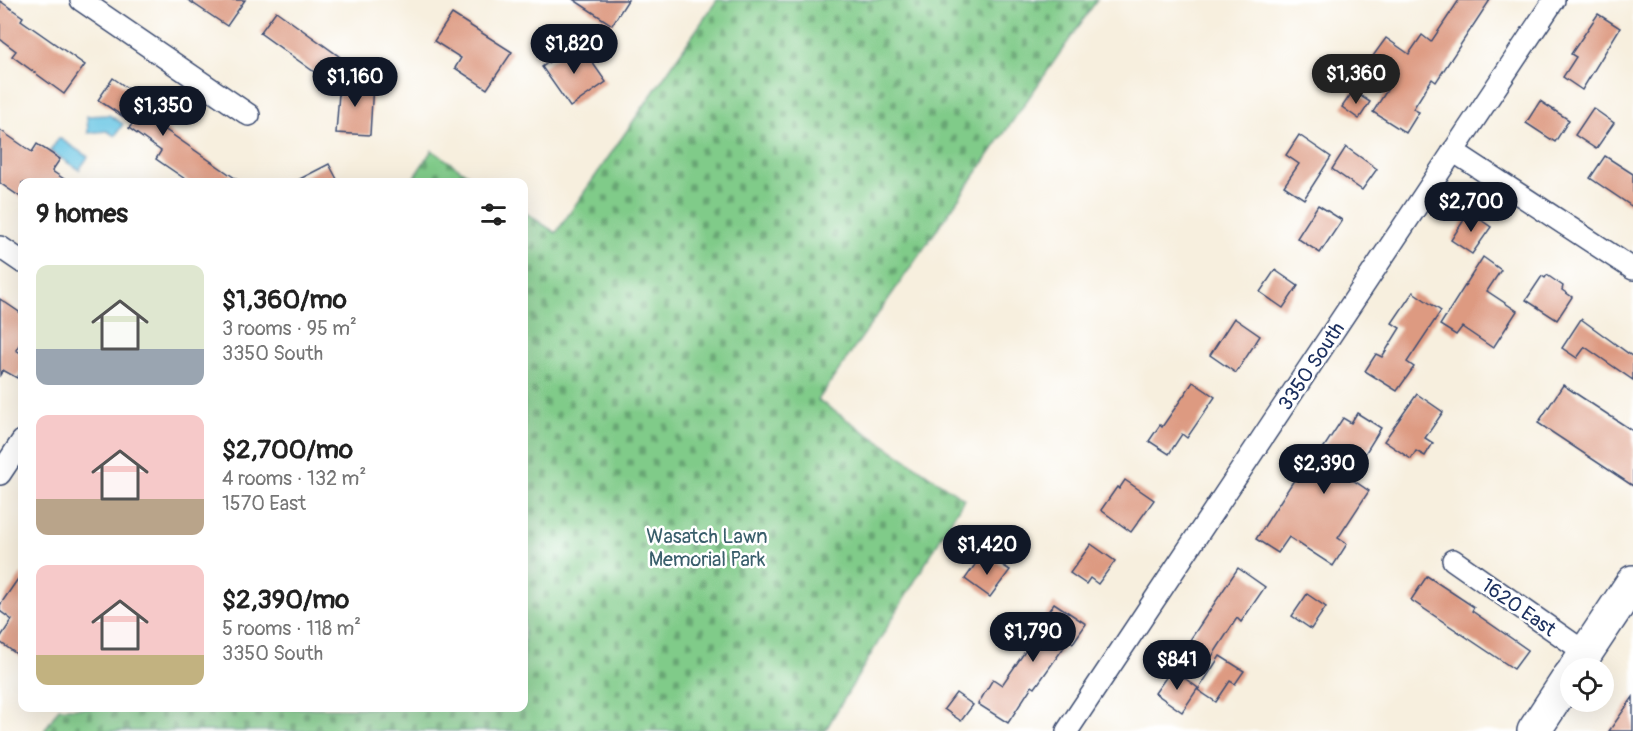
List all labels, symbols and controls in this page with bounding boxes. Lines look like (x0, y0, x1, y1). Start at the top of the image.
pin: $1,820 (525, 24, 623, 75)
text: $1,820 (545, 31, 603, 56)
pin: $1,360 (1307, 54, 1405, 105)
pin: $1,160 (306, 57, 404, 108)
text: $1,360 (1326, 61, 1386, 86)
text: $1,160 (327, 64, 383, 89)
pin: $1,350 (114, 86, 212, 137)
text: $1,350 (133, 93, 193, 118)
pin: $2,700 (1422, 182, 1520, 233)
text: $2,700 (1439, 189, 1504, 214)
text: 9 homes (36, 198, 128, 230)
icon: filters (477, 198, 510, 231)
text: $1,360/mo (222, 284, 347, 316)
icon: home (84, 289, 156, 361)
text: 3 rooms · 95 m² (222, 316, 357, 341)
street label: 3350 South (1273, 317, 1350, 415)
text: 3350 South (222, 341, 323, 366)
text: $2,700/mo (222, 434, 353, 466)
icon: home (84, 439, 156, 511)
pin: $2,390 (1275, 444, 1373, 495)
text: $2,390 (1293, 451, 1355, 476)
text: 4 rooms · 132 m² (222, 466, 366, 491)
text: 1570 East (222, 491, 306, 516)
park label: Wasatch Lawn Memorial Park (646, 524, 768, 572)
pin: $1,420 (938, 525, 1036, 576)
text: $1,420 (957, 532, 1017, 557)
street label: 1620 East (1477, 573, 1562, 643)
text: $2,390/mo (222, 584, 349, 616)
icon: home (84, 589, 156, 661)
pin: $1,790 (984, 612, 1082, 663)
text: 5 rooms · 118 m² (222, 616, 361, 641)
text: $1,790 (1004, 619, 1062, 644)
pin: $841 (1141, 640, 1213, 691)
text: 3350 South (222, 641, 323, 666)
text: $841 (1157, 647, 1197, 672)
map controls (1560, 658, 1614, 712)
button: locate (1560, 658, 1614, 712)

